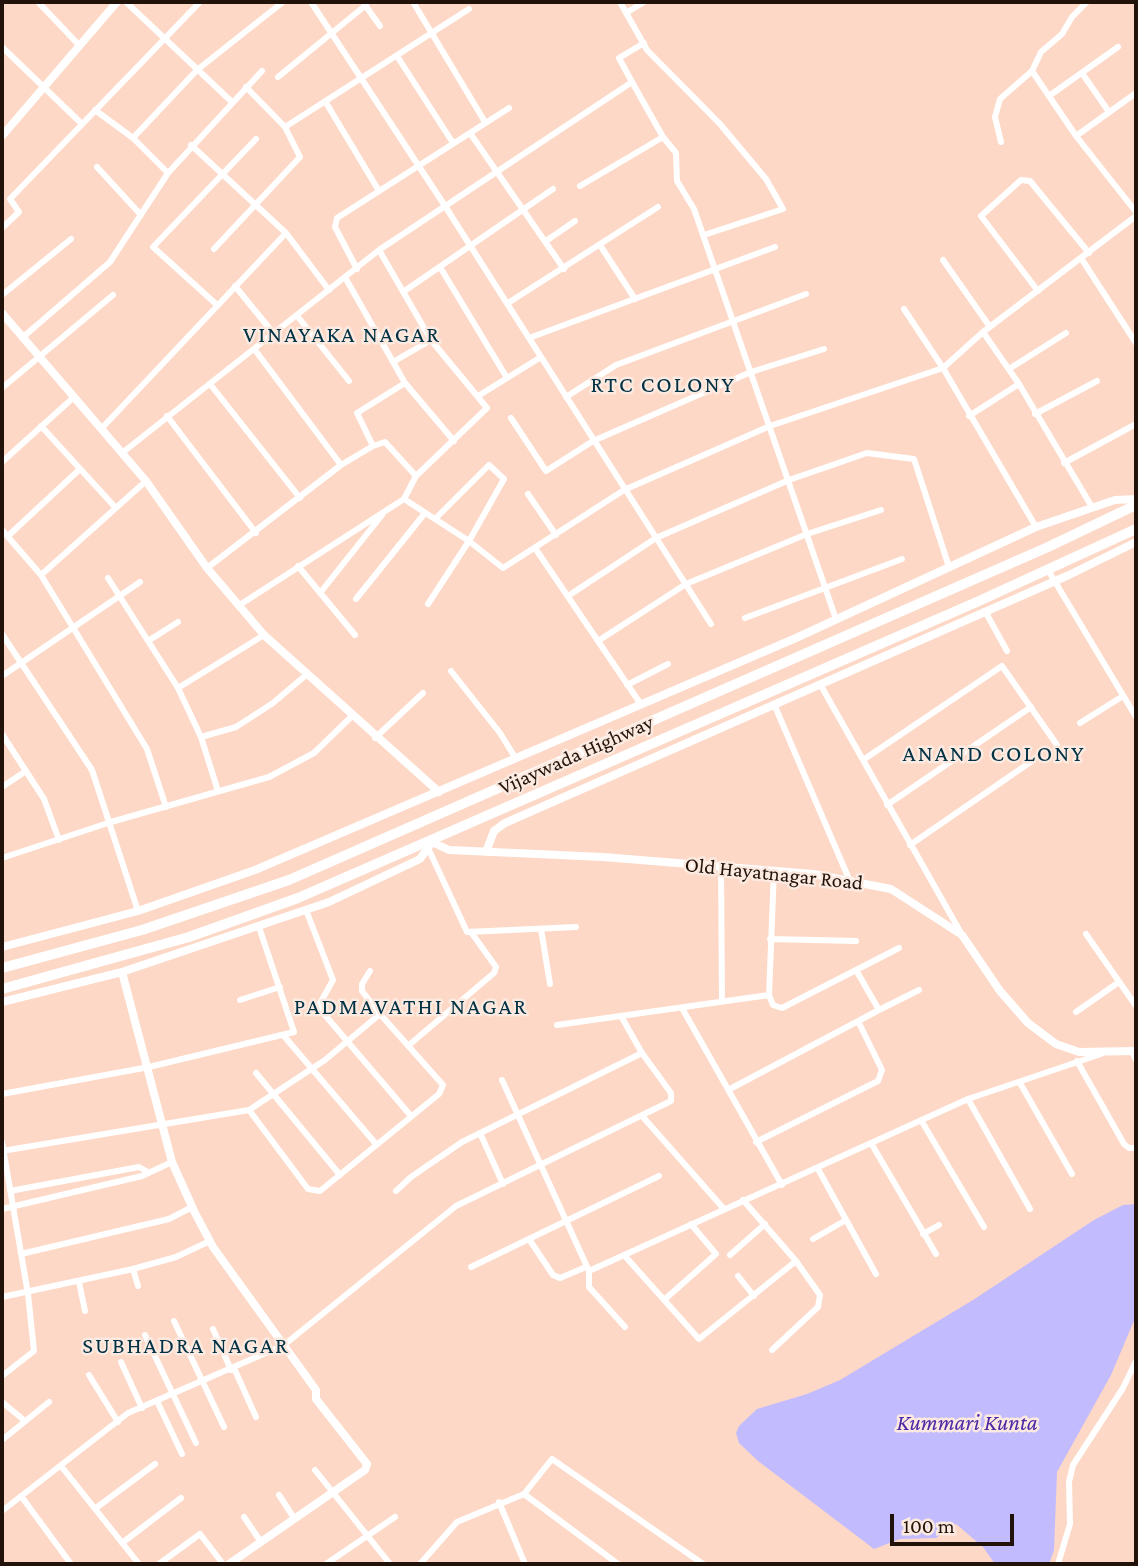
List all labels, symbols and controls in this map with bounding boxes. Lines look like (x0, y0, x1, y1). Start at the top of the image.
district label: VINAYAKA NAGAR (245, 321, 439, 349)
district label: RTC COLONY (592, 371, 734, 399)
street label: Vijaywada Highway (495, 710, 657, 800)
district label: ANAND COLONY (904, 740, 1084, 768)
street label: Old Hayatnagar Road (684, 852, 864, 896)
district label: PADMAVATHI NAGAR (296, 993, 526, 1021)
district label: SUBHADRA NAGAR (84, 1332, 288, 1360)
water label: Kummari Kunta (896, 1409, 1038, 1437)
scale bar (893, 1500, 1017, 1544)
text: 100 m (903, 1514, 955, 1538)

